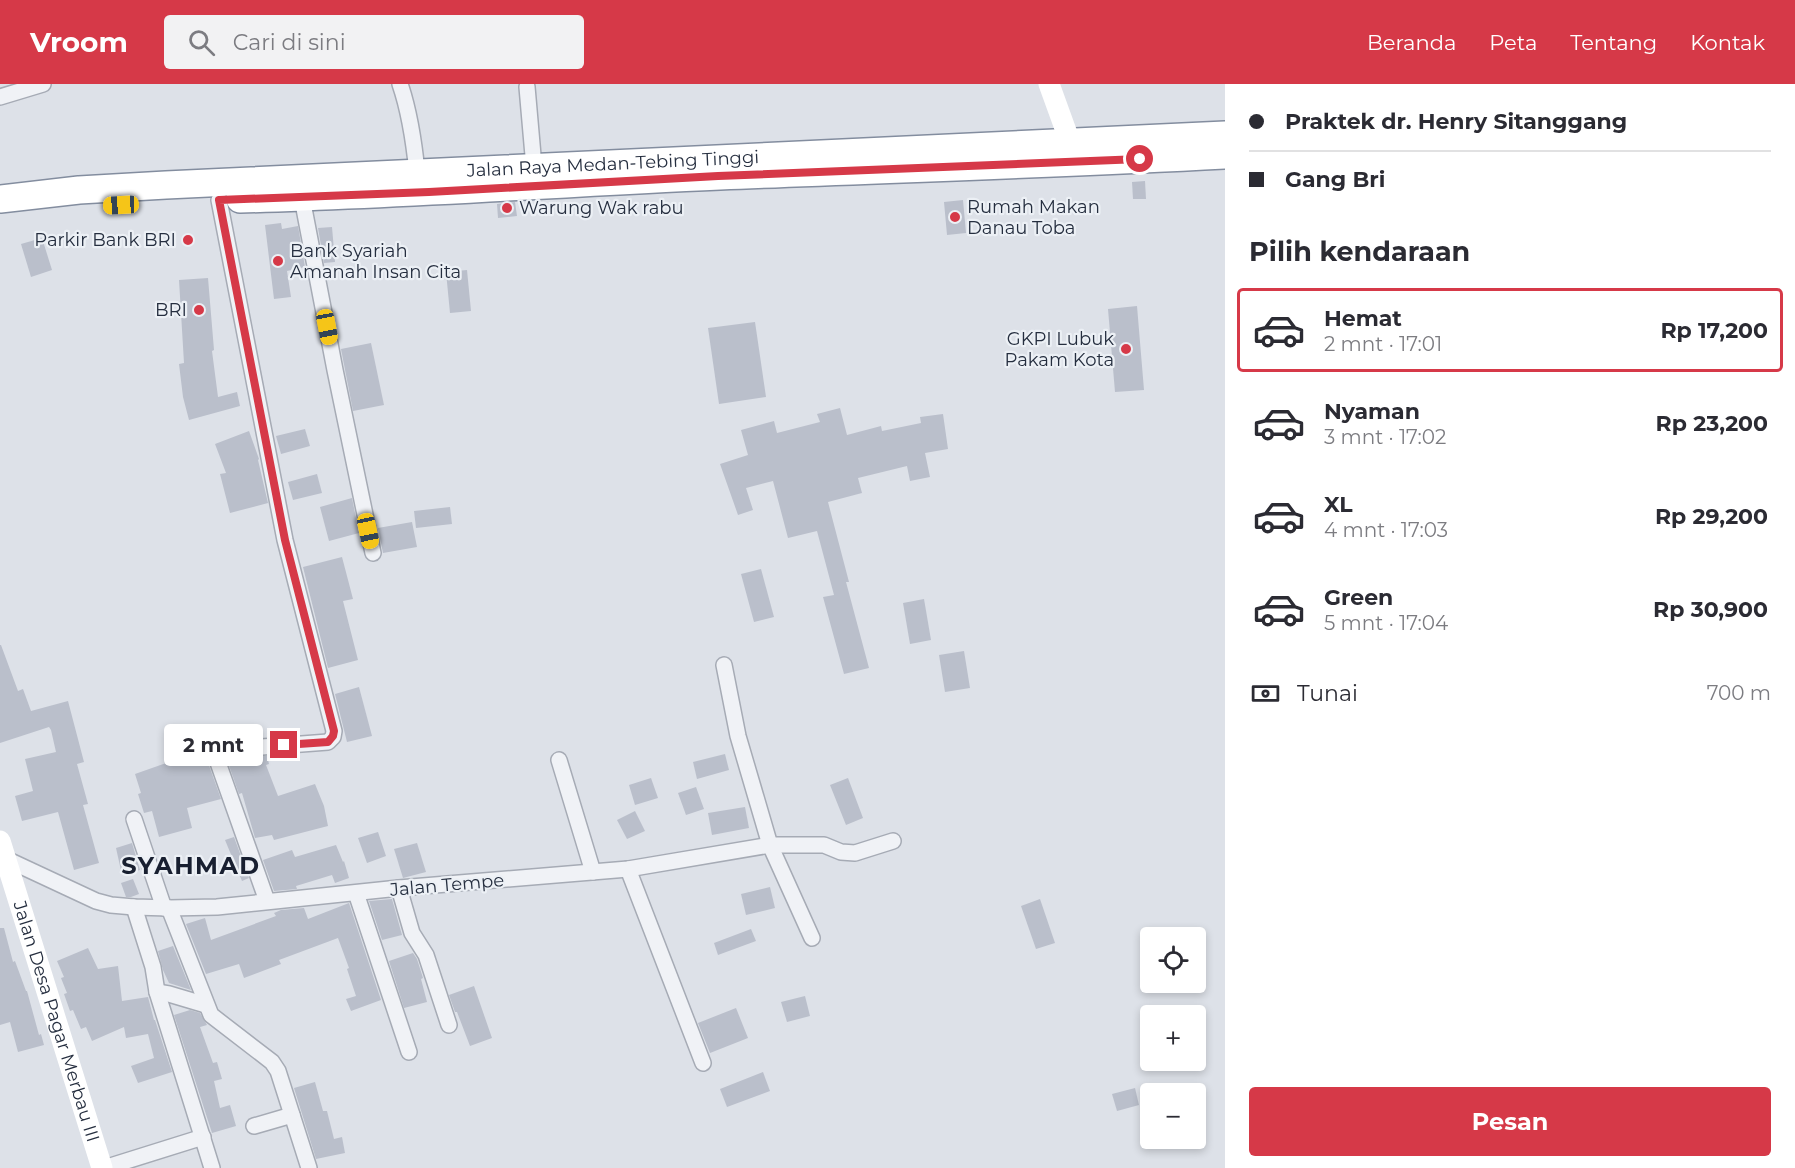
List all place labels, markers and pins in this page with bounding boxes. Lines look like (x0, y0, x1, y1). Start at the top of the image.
place label: Rumah Makan Danau Toba (967, 196, 1100, 239)
place label: Warung Wak rabu (519, 197, 684, 219)
marker: Warung Wak rabu (500, 201, 514, 215)
marker: Rumah Makan Danau Toba (948, 210, 962, 224)
place label: Parkir Bank BRI (34, 229, 176, 251)
marker: Parkir Bank BRI (181, 233, 195, 247)
place label: Bank Syariah Amanah Insan Cita (290, 240, 461, 283)
marker: Bank Syariah Amanah Insan Cita (271, 254, 285, 268)
place label: BRI (155, 299, 187, 321)
marker: BRI (192, 303, 206, 317)
place label: GKPI Lubuk Pakam Kota (1004, 328, 1114, 371)
marker: GKPI Lubuk Pakam Kota (1119, 342, 1133, 356)

